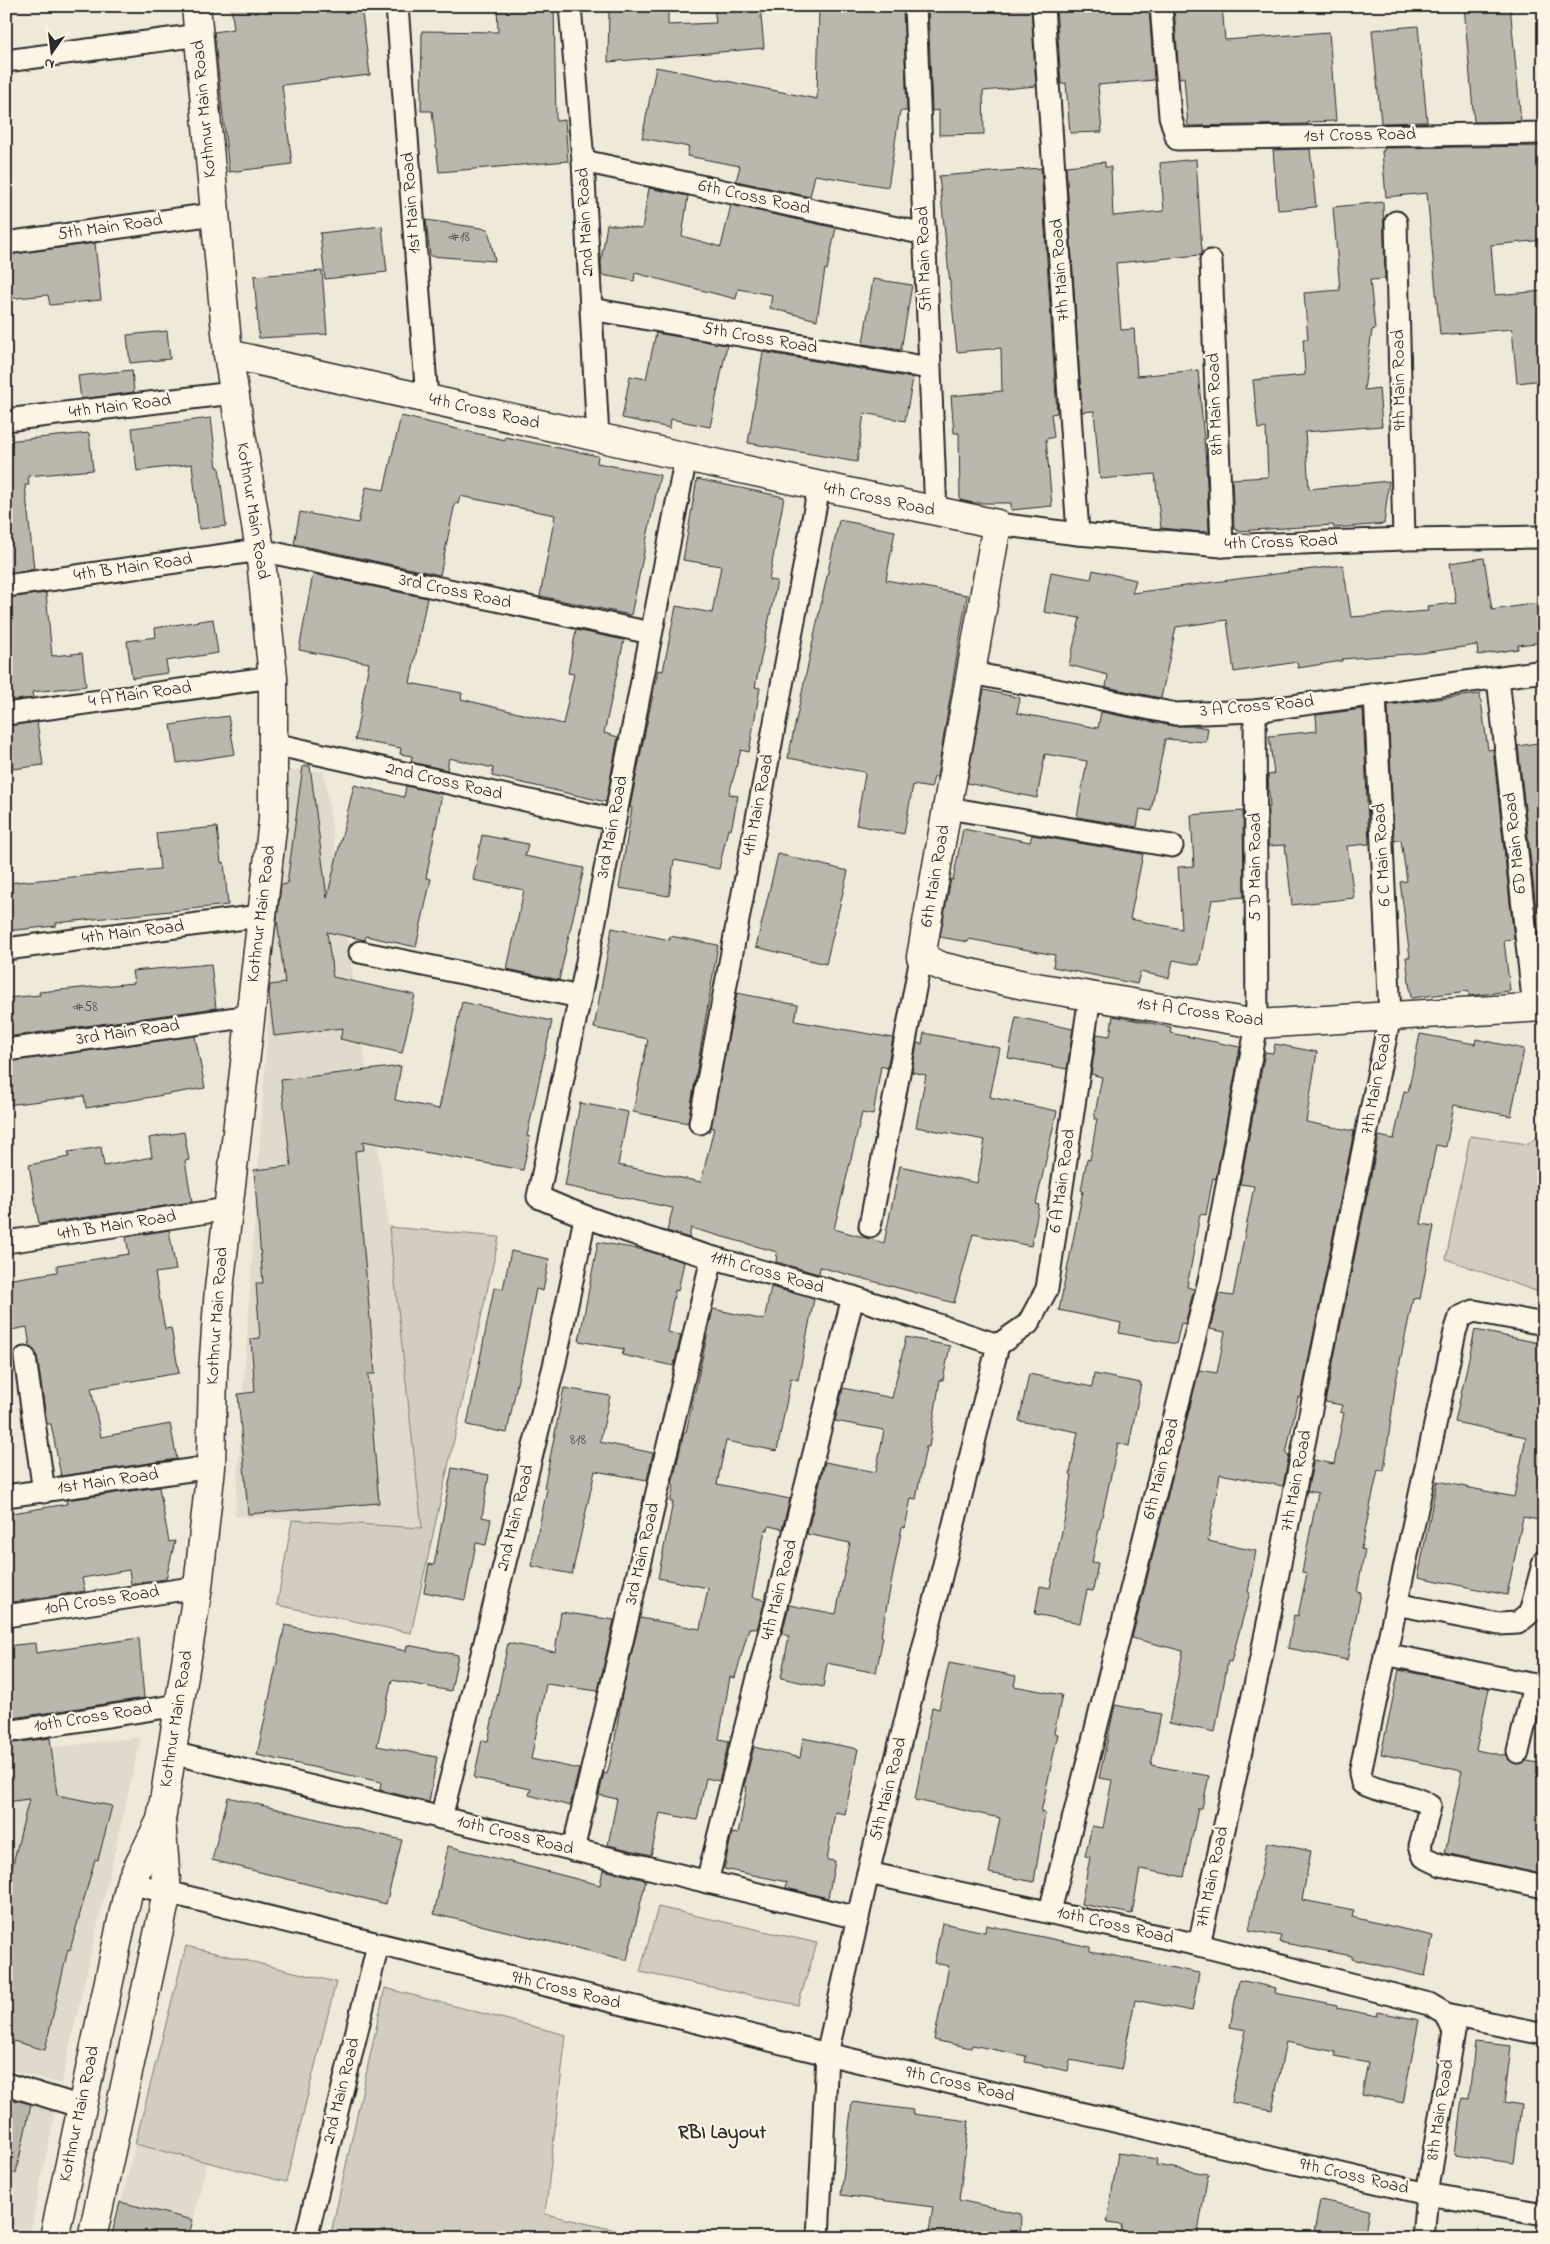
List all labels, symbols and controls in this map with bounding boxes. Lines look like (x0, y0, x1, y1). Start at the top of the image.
north arrow (28, 28, 78, 78)
street label: Kothnur Main Road (186, 39, 224, 179)
text: N (42, 52, 56, 74)
street label: 1st Cross Road (1304, 122, 1416, 150)
street label: 1st Main Road (395, 151, 429, 255)
street label: 2nd Main Road (570, 167, 602, 277)
street label: 6th Cross Road (696, 173, 812, 223)
street label: 5th Main Road (910, 206, 940, 312)
street label: 5th Main Road (56, 208, 164, 248)
street label: 7th Main Road (1044, 218, 1078, 322)
house number: #18 (448, 226, 470, 248)
street label: 5th Cross Road (701, 316, 819, 362)
street label: 9th Main Road (1386, 329, 1414, 431)
street label: 8th Main Road (1201, 352, 1231, 456)
street label: 4th Cross Road (426, 387, 542, 437)
street label: 4th Main Road (67, 388, 173, 426)
street label: Kothnur Main Road (228, 441, 276, 581)
street label: 4th Cross Road (821, 476, 937, 524)
street label: 4th Cross Road (1224, 528, 1338, 558)
street label: 4th B Main Road (72, 547, 194, 589)
street label: 3rd Cross Road (396, 567, 514, 617)
street label: 4 A Main Road (87, 675, 193, 715)
street label: 3 A Cross Road (1199, 689, 1315, 725)
street label: 4th Main Road (736, 752, 782, 858)
street label: 2nd Cross Road (383, 756, 505, 808)
street label: 3rd Main Road (590, 773, 636, 881)
street label: 6D Main Road (1498, 791, 1534, 895)
street label: 6 C Main Road (1367, 803, 1399, 907)
street label: 5 D Main Road (1243, 813, 1269, 921)
street label: 6th Main Road (914, 823, 958, 929)
street label: Kothnur Main Road (241, 844, 283, 984)
street label: 4th Main Road (80, 914, 186, 952)
street label: 1st A Cross Road (1135, 991, 1265, 1035)
house number: #58 (72, 996, 98, 1018)
street label: 3rd Main Road (75, 1013, 181, 1053)
street label: 7th Main Road (1354, 1031, 1400, 1137)
street label: 6 A Main Road (1043, 1127, 1083, 1235)
street label: 4th B Main Road (56, 1204, 178, 1248)
street label: 11th Cross Road (707, 1244, 827, 1302)
street label: Kothnur Main Road (200, 1246, 236, 1386)
street label: 6th Main Road (1137, 1416, 1187, 1522)
street label: 7th Main Road (1274, 1428, 1320, 1534)
house number: 818 (570, 1429, 586, 1451)
street label: 1st Main Road (56, 1462, 160, 1502)
street label: 2nd Main Road (490, 1462, 542, 1574)
street label: 3rd Main Road (619, 1500, 667, 1608)
street label: 4th Main Road (755, 1537, 805, 1643)
street label: 10A Cross Road (43, 1579, 161, 1623)
street label: Kothnur Main Road (153, 1649, 201, 1789)
street label: 10th Cross Road (32, 1696, 154, 1740)
street label: 5th Main Road (864, 1735, 914, 1843)
street label: 10th Cross Road (454, 1809, 576, 1863)
street label: 7th Main Road (1190, 1824, 1236, 1930)
street label: 10th Cross Road (1054, 1900, 1176, 1952)
street label: 9th Cross Road (509, 1965, 623, 2017)
street label: 2nd Main Road (316, 2035, 368, 2147)
street label: Kothnur Main Road (53, 2044, 107, 2184)
street label: 8th Main Road (1420, 2057, 1462, 2163)
street label: 9th Cross Road (903, 2060, 1017, 2110)
district label: RBI Layout (678, 2120, 767, 2149)
street label: 9th Cross Road (1297, 2152, 1411, 2202)

